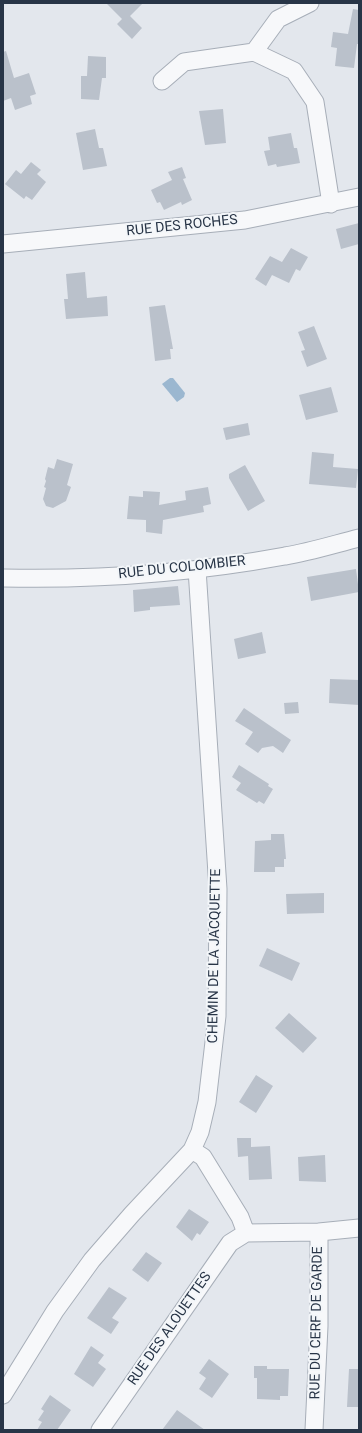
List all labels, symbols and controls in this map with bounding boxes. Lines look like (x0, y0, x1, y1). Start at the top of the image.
street label: RUE DES ROCHES (126, 212, 238, 240)
street label: RUE DU COLOMBIER (118, 553, 246, 583)
street label: CHEMIN DE LA JACQUETTE (205, 868, 225, 1044)
street label: RUE DU CERF DE GARDE (307, 1246, 327, 1400)
street label: RUE DES ALOUETTES (125, 1269, 215, 1389)

